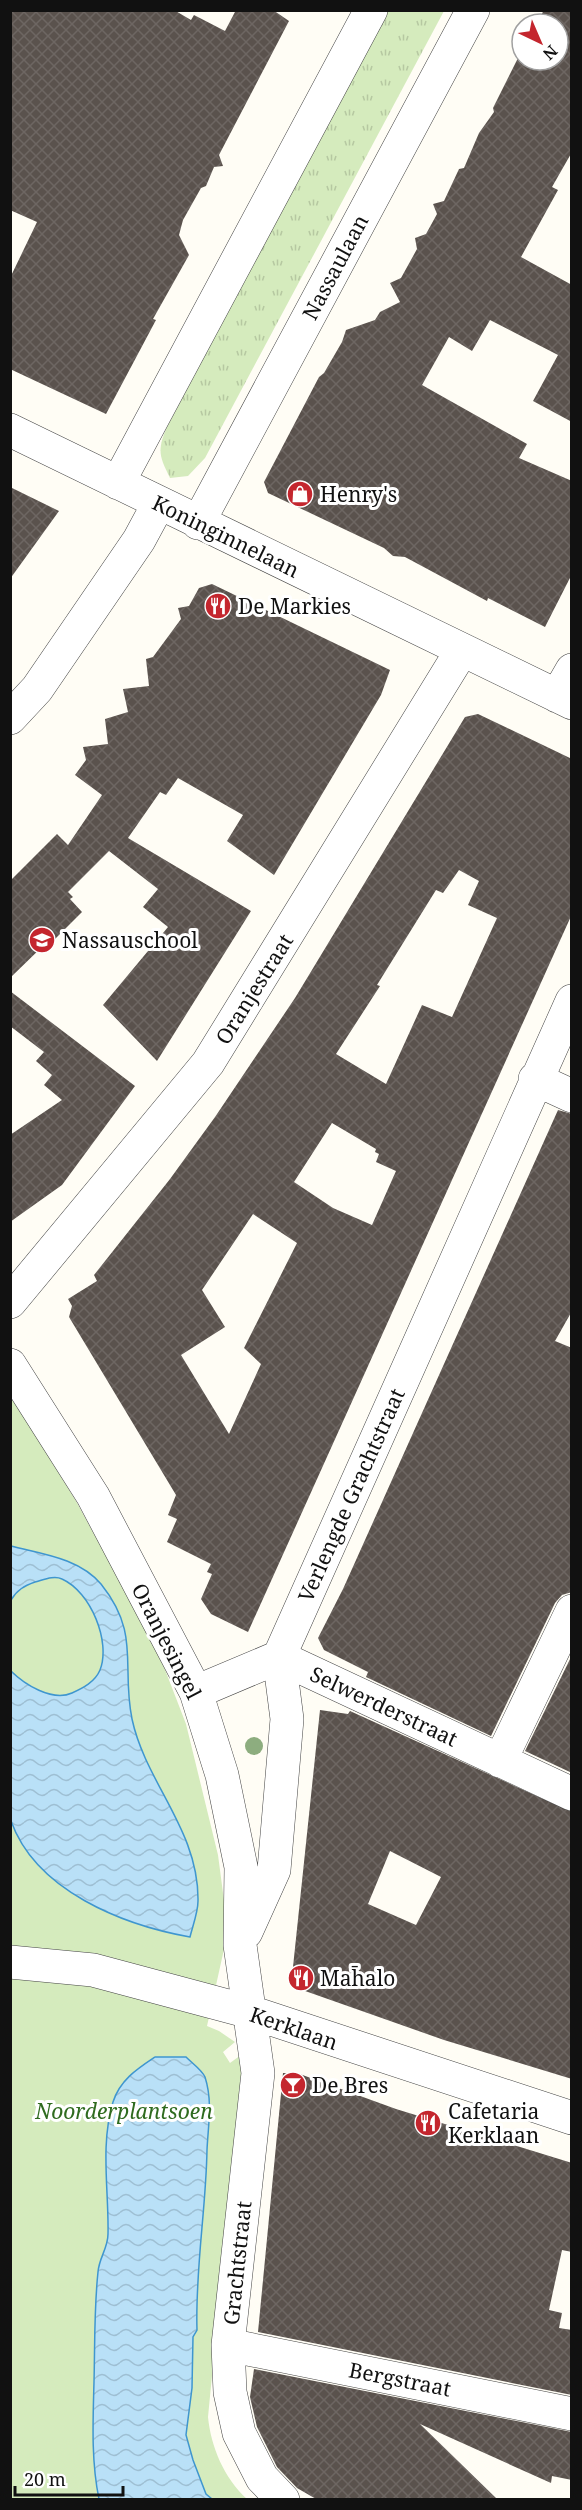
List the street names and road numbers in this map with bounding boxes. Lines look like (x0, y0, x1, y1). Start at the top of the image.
street label: Nassaulaan (295, 209, 375, 325)
street label: Koninginnelaan (148, 488, 304, 584)
street label: Oranjestraat (209, 928, 299, 1050)
street label: Verlengde Grachtstraat (291, 1384, 411, 1606)
street label: Oranjesingel (126, 1578, 208, 1704)
street label: Selwerderstraat (306, 1660, 462, 1752)
street label: Kerklaan (246, 2000, 342, 2056)
street label: Grachtstraat (217, 2200, 257, 2326)
street label: Bergstraat (347, 2355, 453, 2403)

